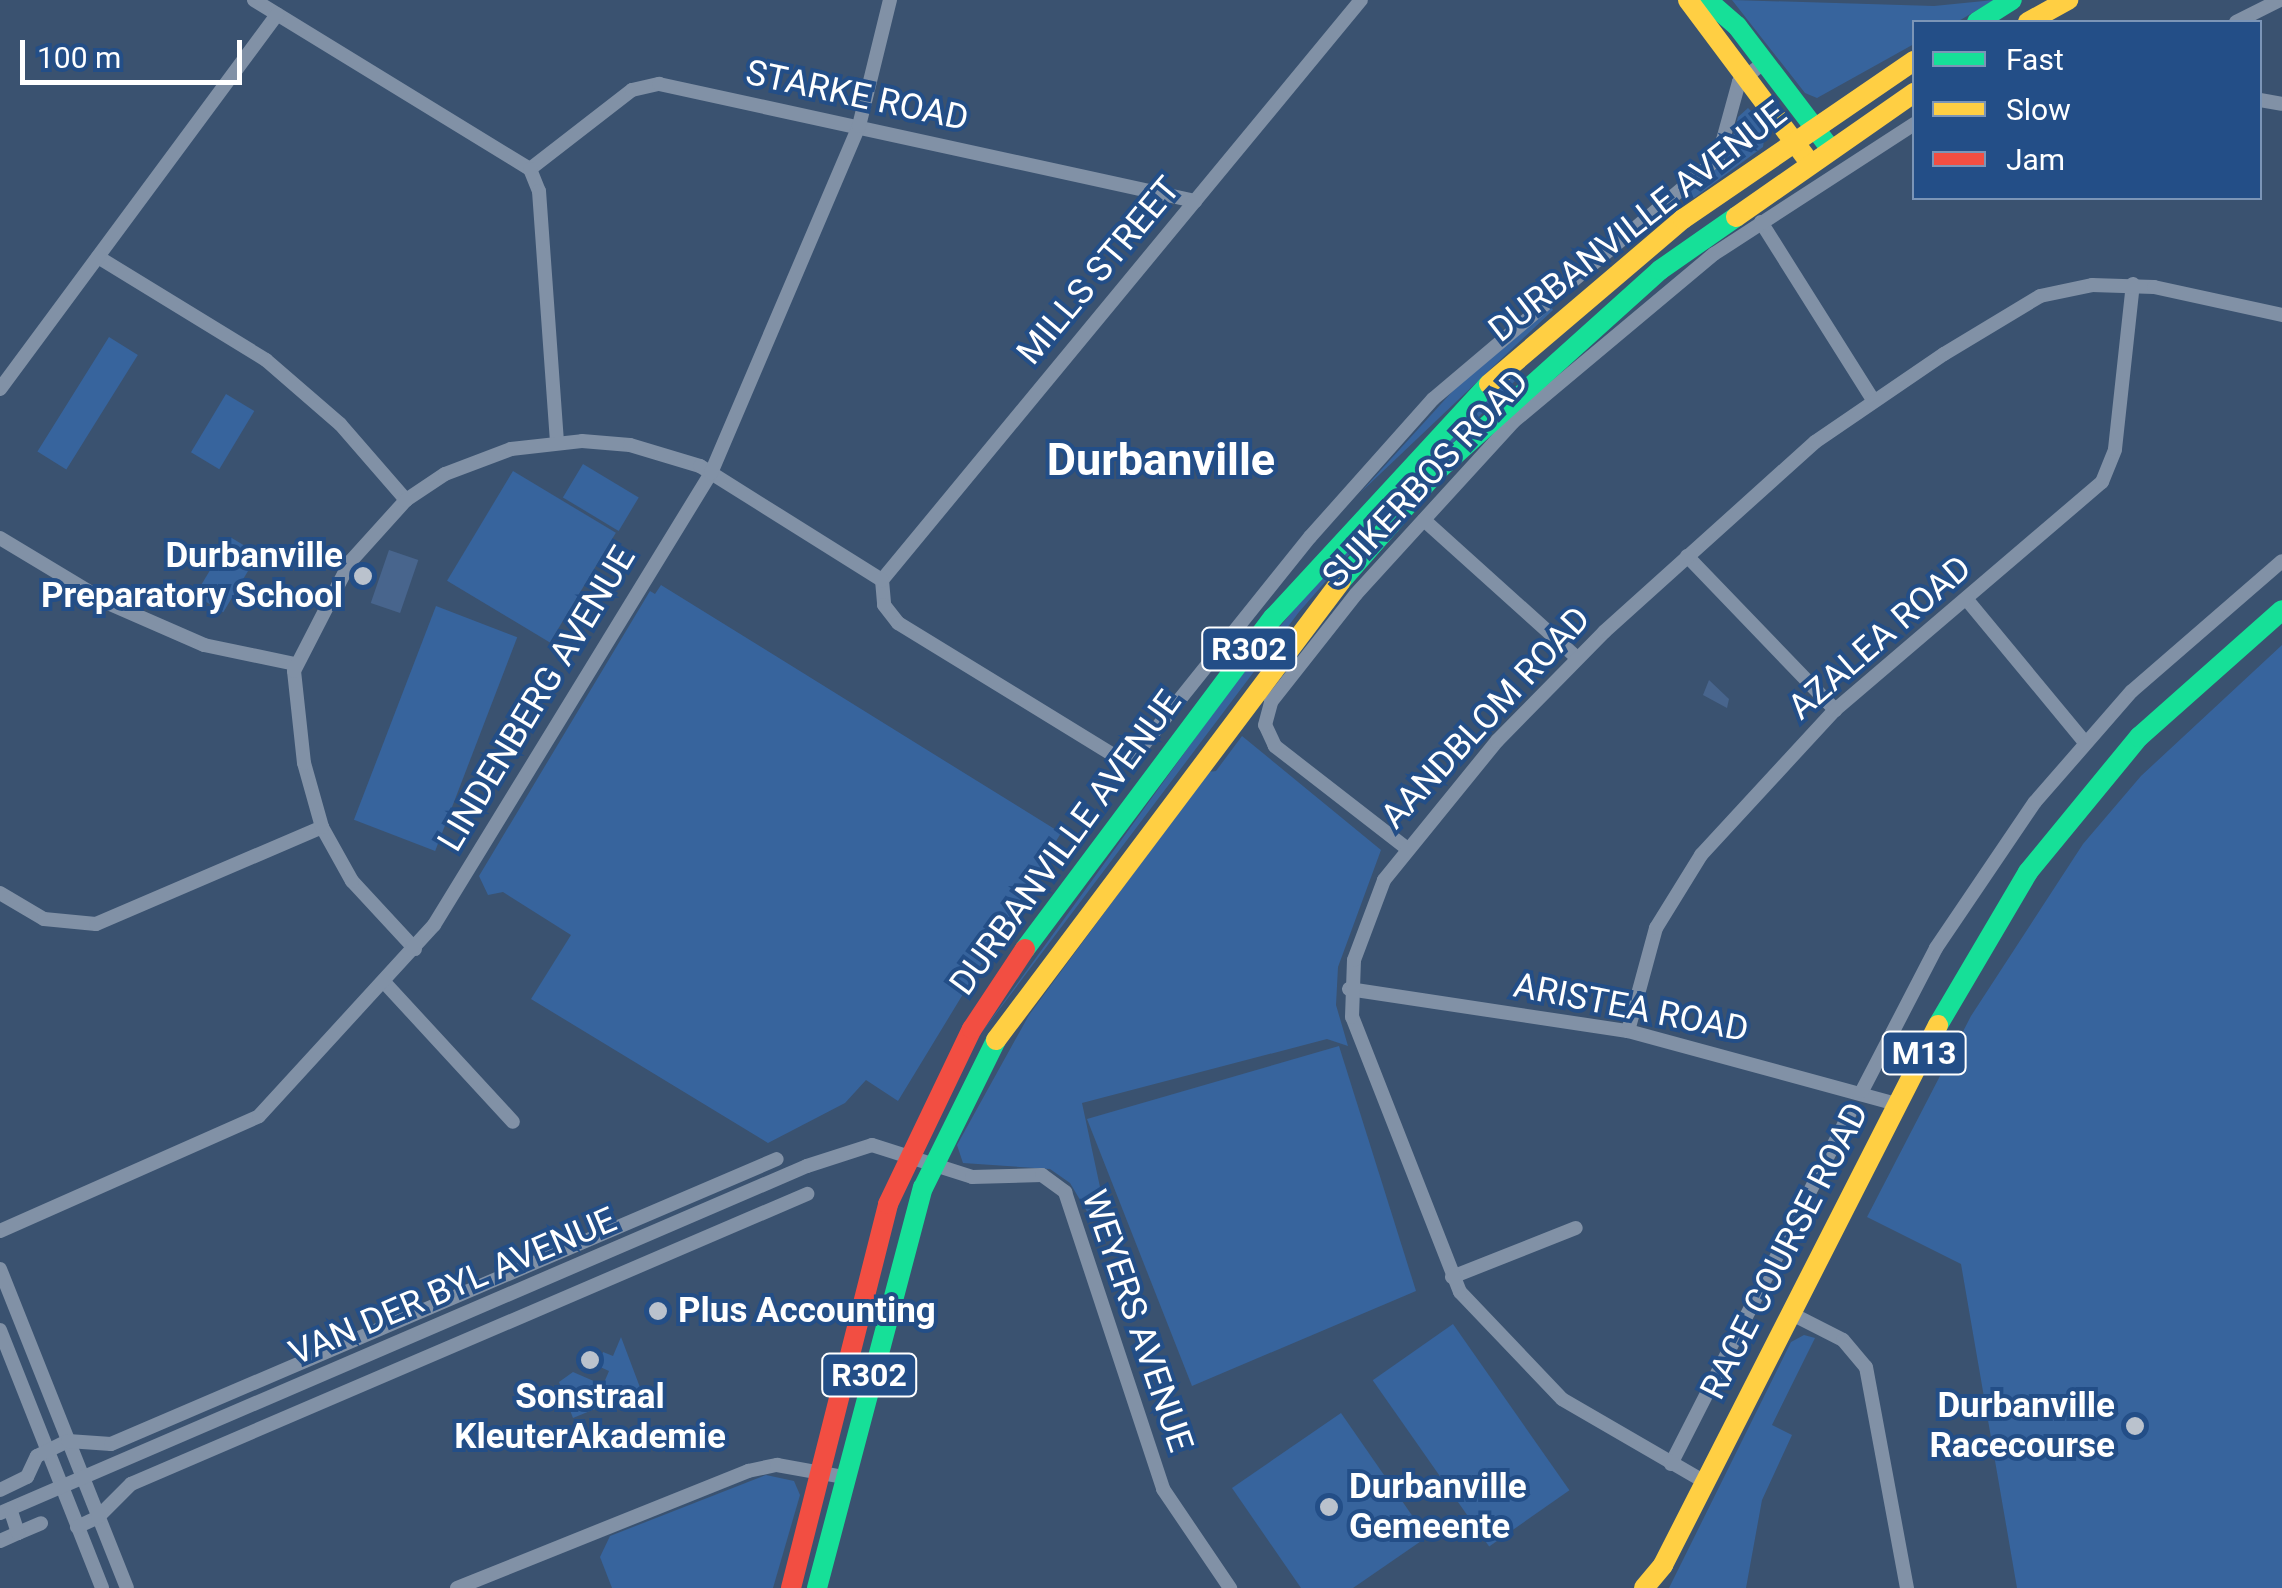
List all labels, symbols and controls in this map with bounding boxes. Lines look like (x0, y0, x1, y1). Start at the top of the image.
scale bar (25, 20, 248, 82)
legend (1912, 20, 2262, 200)
text: 100 m (37, 40, 121, 75)
text: Fast (2006, 42, 2064, 77)
street label: STARKE ROAD (742, 52, 972, 140)
text: Slow (2006, 92, 2071, 127)
street label: DURBANVILLE AVENUE (1481, 93, 1795, 351)
text: Jam (2006, 142, 2065, 177)
street label: MILLS STREET (1009, 169, 1189, 373)
street label: SUIKERBOS ROAD (1314, 361, 1538, 597)
district label: Durbanville (1047, 433, 1275, 487)
place label: Durbanville Preparatory School (41, 535, 343, 617)
street label: LINDENBERG AVENUE (429, 539, 645, 859)
street label: AZALEA ROAD (1780, 547, 1980, 729)
marker: Durbanville Preparatory School (352, 565, 374, 587)
street label: AANDBLOM ROAD (1373, 599, 1599, 837)
road number: R302 (1199, 622, 1299, 676)
street label: DURBANVILLE AVENUE (941, 683, 1191, 1003)
street label: ARISTEA ROAD (1510, 965, 1752, 1051)
road number: M13 (1882, 1026, 1966, 1080)
street label: RACE COURSE ROAD (1692, 1096, 1878, 1406)
street label: WEYERS AVENUE (1073, 1185, 1201, 1457)
street label: VAN DER BYL AVENUE (283, 1199, 623, 1375)
place label: Plus Accounting (678, 1290, 936, 1332)
marker: Plus Accounting (647, 1300, 669, 1322)
road number: R302 (819, 1348, 919, 1402)
marker: Sonstraal KleuterAkademie (579, 1349, 601, 1371)
place label: Sonstraal KleuterAkademie (454, 1376, 726, 1458)
place label: Durbanville Racecourse (1929, 1385, 2115, 1467)
marker: Durbanville Racecourse (2124, 1415, 2146, 1437)
place label: Durbanville Gemeente (1349, 1466, 1527, 1548)
marker: Durbanville Gemeente (1318, 1496, 1340, 1518)

